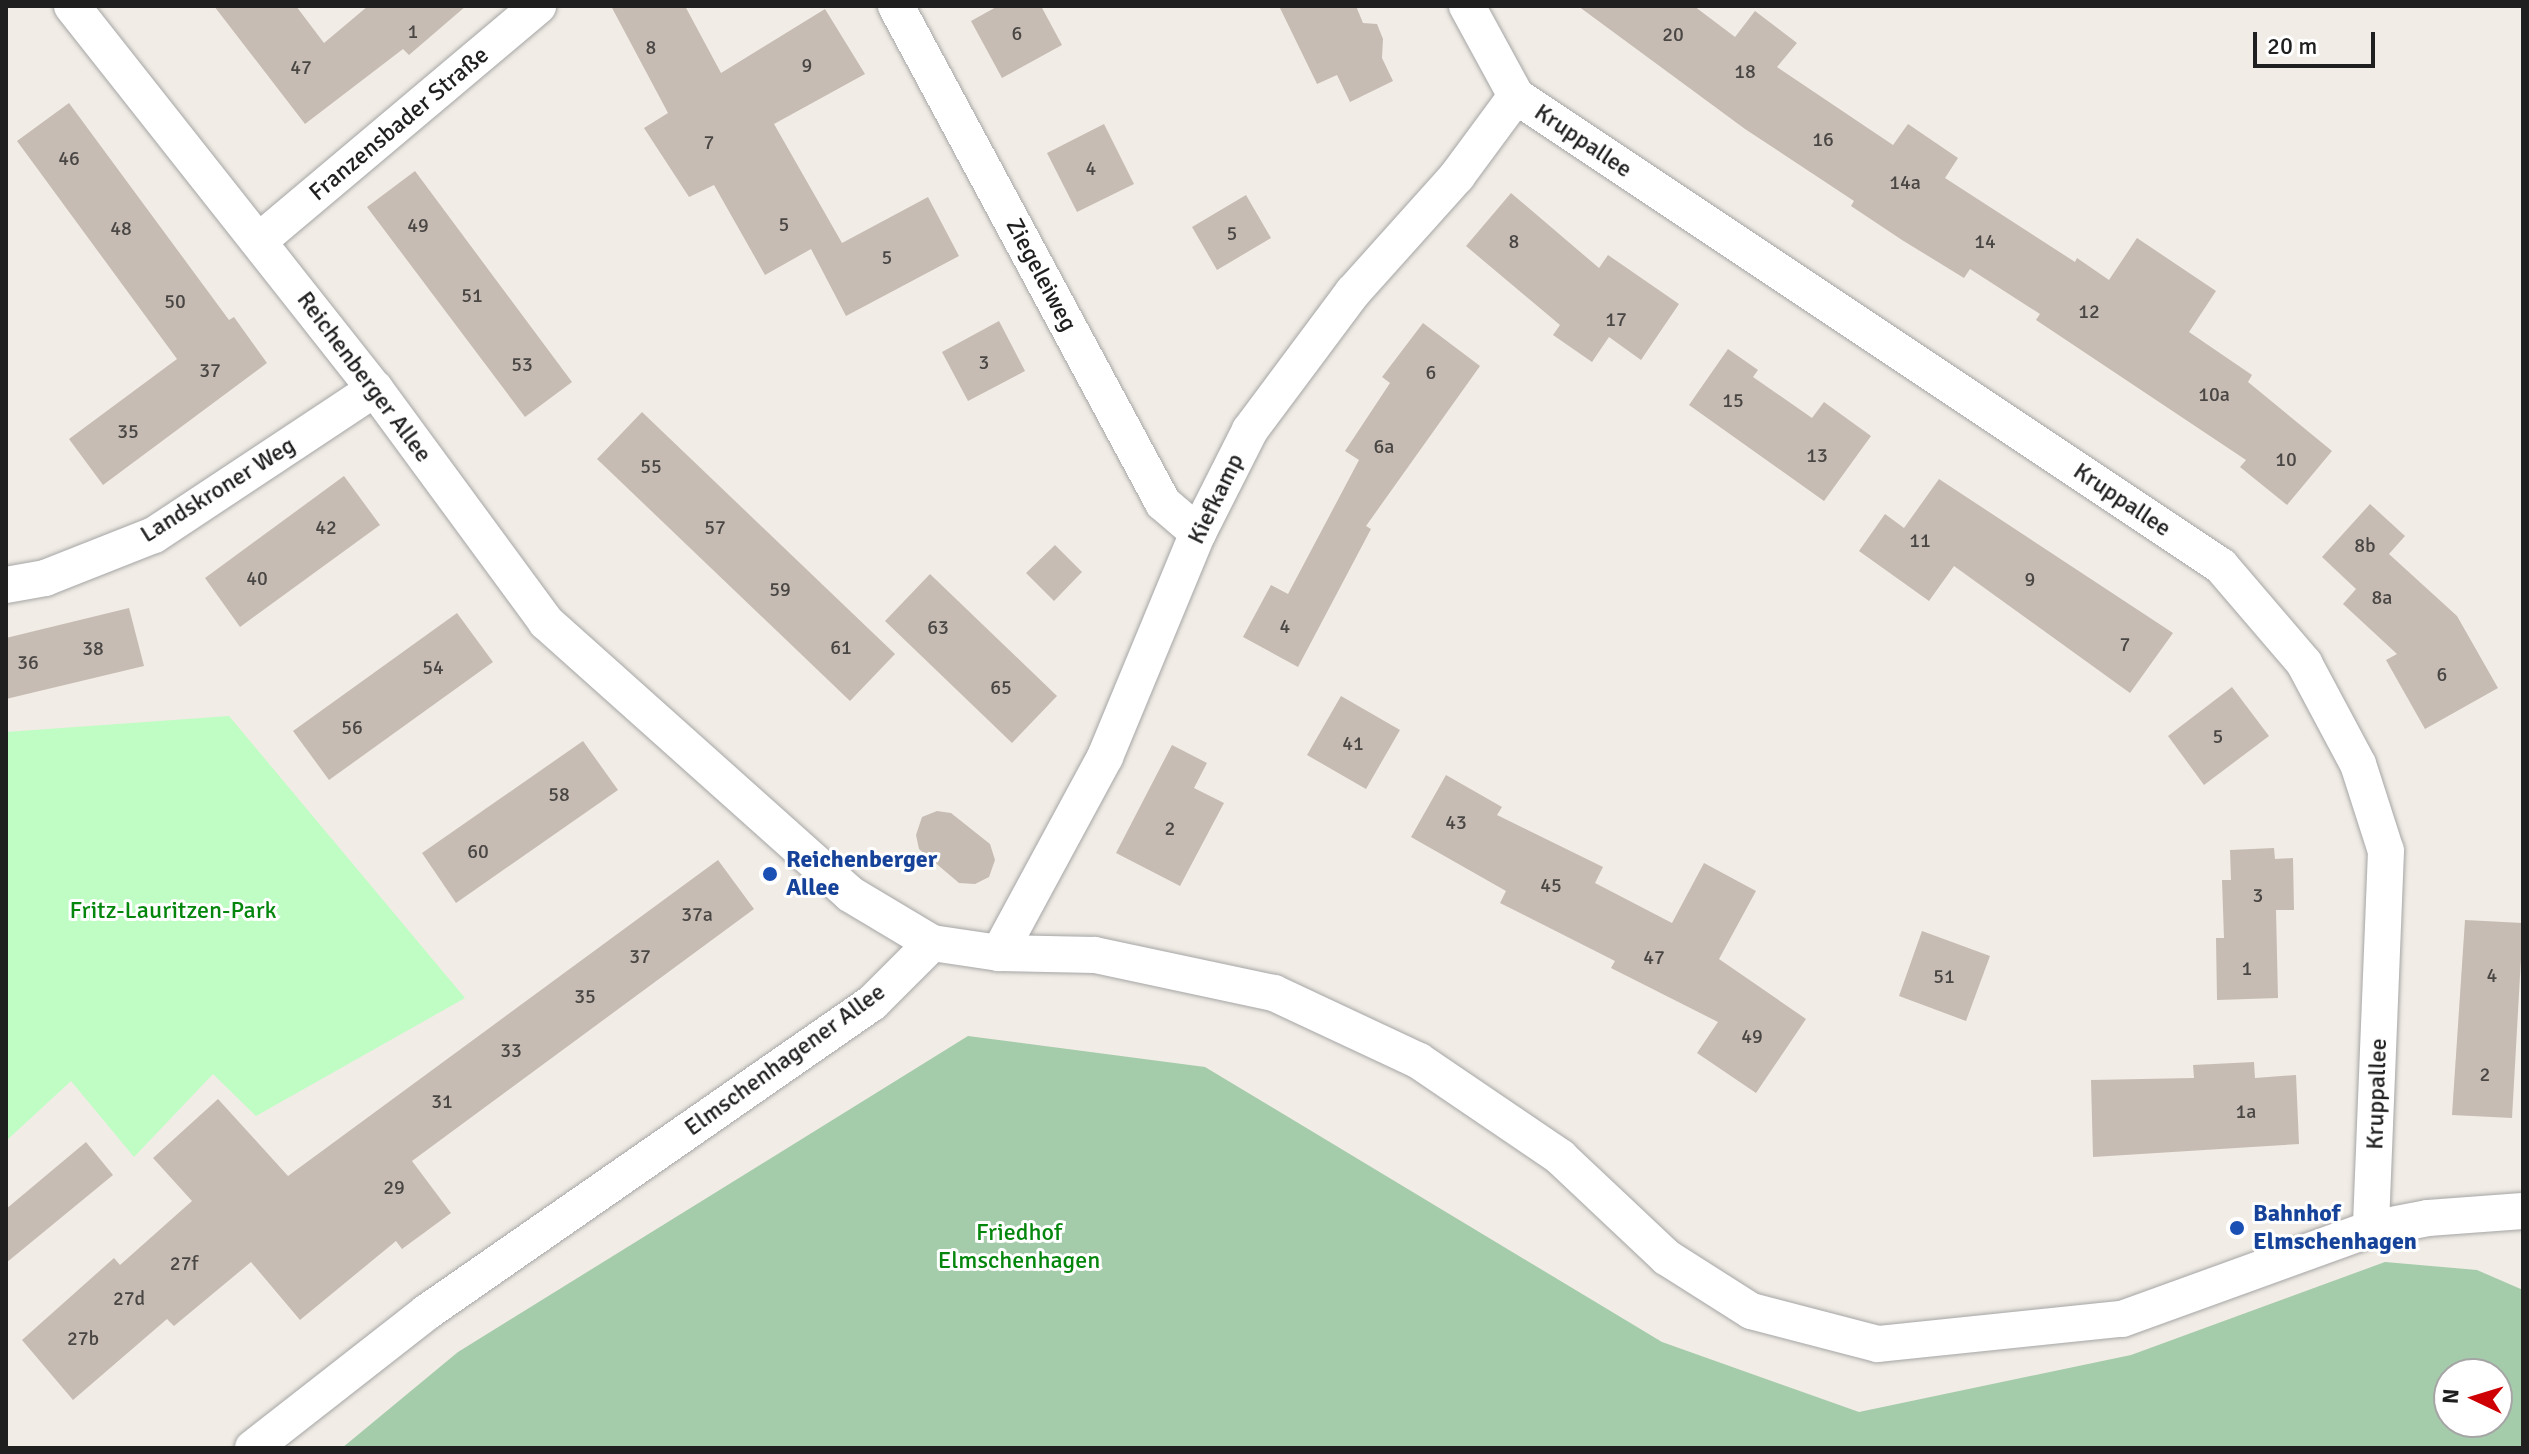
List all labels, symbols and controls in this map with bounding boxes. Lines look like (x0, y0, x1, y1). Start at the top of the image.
scale bar (2257, 16, 2379, 66)
house number: 1 (408, 19, 418, 43)
house number: 6 (1012, 21, 1022, 45)
house number: 20 (1662, 22, 1684, 46)
text: 20 m (2267, 31, 2317, 61)
house number: 8 (646, 35, 656, 59)
street label: Franzensbader Straße (304, 41, 494, 207)
house number: 9 (802, 53, 812, 77)
house number: 47 (290, 55, 312, 79)
house number: 18 (1734, 59, 1756, 83)
street label: Kruppallee (1529, 98, 1637, 184)
house number: 16 (1812, 127, 1834, 151)
house number: 7 (704, 130, 714, 154)
house number: 46 (58, 146, 80, 170)
house number: 4 (1086, 156, 1096, 180)
house number: 14a (1889, 170, 1921, 194)
house number: 5 (779, 212, 789, 236)
house number: 49 (407, 213, 429, 237)
street label: Ziegeleiweg (999, 214, 1083, 336)
house number: 48 (110, 216, 132, 240)
house number: 5 (1227, 221, 1237, 245)
house number: 8 (1509, 229, 1519, 253)
house number: 14 (1974, 229, 1996, 253)
house number: 5 (882, 245, 892, 269)
house number: 51 (461, 283, 483, 307)
street label: Reichenberger Allee (290, 286, 438, 468)
house number: 50 (164, 289, 186, 313)
house number: 12 (2078, 299, 2100, 323)
house number: 17 (1605, 307, 1627, 331)
house number: 3 (979, 350, 989, 374)
house number: 53 (511, 352, 533, 376)
house number: 37 (199, 358, 221, 382)
house number: 6 (1426, 360, 1436, 384)
house number: 10a (2198, 382, 2230, 406)
house number: 15 (1722, 388, 1744, 412)
house number: 35 (117, 419, 139, 443)
street label: Landskroner Weg (135, 431, 301, 549)
house number: 6a (1374, 434, 1394, 458)
house number: 13 (1806, 443, 1828, 467)
house number: 10 (2275, 447, 2297, 471)
street label: Kiefkamp (1182, 449, 1250, 549)
house number: 55 (640, 454, 662, 478)
street label: Kruppallee (2068, 457, 2176, 543)
house number: 42 (315, 515, 337, 539)
house number: 57 (704, 515, 726, 539)
house number: 11 (1909, 528, 1931, 552)
house number: 8b (2354, 533, 2376, 557)
house number: 40 (246, 566, 268, 590)
house number: 9 (2025, 567, 2035, 591)
house number: 59 (769, 577, 791, 601)
house number: 8a (2372, 585, 2392, 609)
house number: 4 (1280, 614, 1290, 638)
house number: 63 (927, 615, 949, 639)
house number: 7 (2120, 632, 2130, 656)
house number: 61 (830, 635, 852, 659)
house number: 38 (82, 636, 104, 660)
house number: 36 (17, 650, 39, 674)
house number: 54 (422, 655, 444, 679)
house number: 6 (2437, 662, 2447, 686)
house number: 65 (990, 675, 1012, 699)
house number: 56 (341, 715, 363, 739)
house number: 5 (2213, 724, 2223, 748)
house number: 41 (1342, 731, 1364, 755)
house number: 58 (548, 782, 570, 806)
house number: 43 (1445, 810, 1467, 834)
house number: 2 (1165, 816, 1175, 840)
house number: 60 (467, 839, 489, 863)
place label: Reichenberger Allee (786, 846, 937, 902)
marker: Reichenberger Allee (761, 865, 779, 883)
house number: 45 (1540, 873, 1562, 897)
house number: 3 (2253, 883, 2263, 907)
park label: Fritz-Lauritzen-Park (69, 897, 277, 925)
house number: 37a (681, 902, 713, 926)
house number: 37 (629, 944, 651, 968)
house number: 47 (1643, 945, 1665, 969)
house number: 1 (2242, 956, 2252, 980)
house number: 4 (2487, 963, 2497, 987)
house number: 51 (1933, 964, 1955, 988)
street label: Elmschenhagener Allee (679, 978, 891, 1142)
house number: 35 (574, 984, 596, 1008)
house number: 49 (1741, 1024, 1763, 1048)
house number: 33 (500, 1038, 522, 1062)
street label: Kruppallee (2361, 1038, 2393, 1150)
house number: 2 (2480, 1062, 2490, 1086)
house number: 31 (431, 1089, 453, 1113)
house number: 1a (2236, 1099, 2256, 1123)
house number: 29 (383, 1175, 405, 1199)
place label: Bahnhof Elmschenhagen (2253, 1200, 2417, 1256)
park label: Friedhof Elmschenhagen (938, 1219, 1100, 1275)
marker: Bahnhof Elmschenhagen (2228, 1219, 2246, 1237)
house number: 27f (170, 1251, 198, 1275)
house number: 27d (113, 1286, 145, 1310)
house number: 27b (67, 1326, 99, 1350)
north arrow (2433, 1358, 2513, 1438)
text: N (2437, 1388, 2465, 1405)

